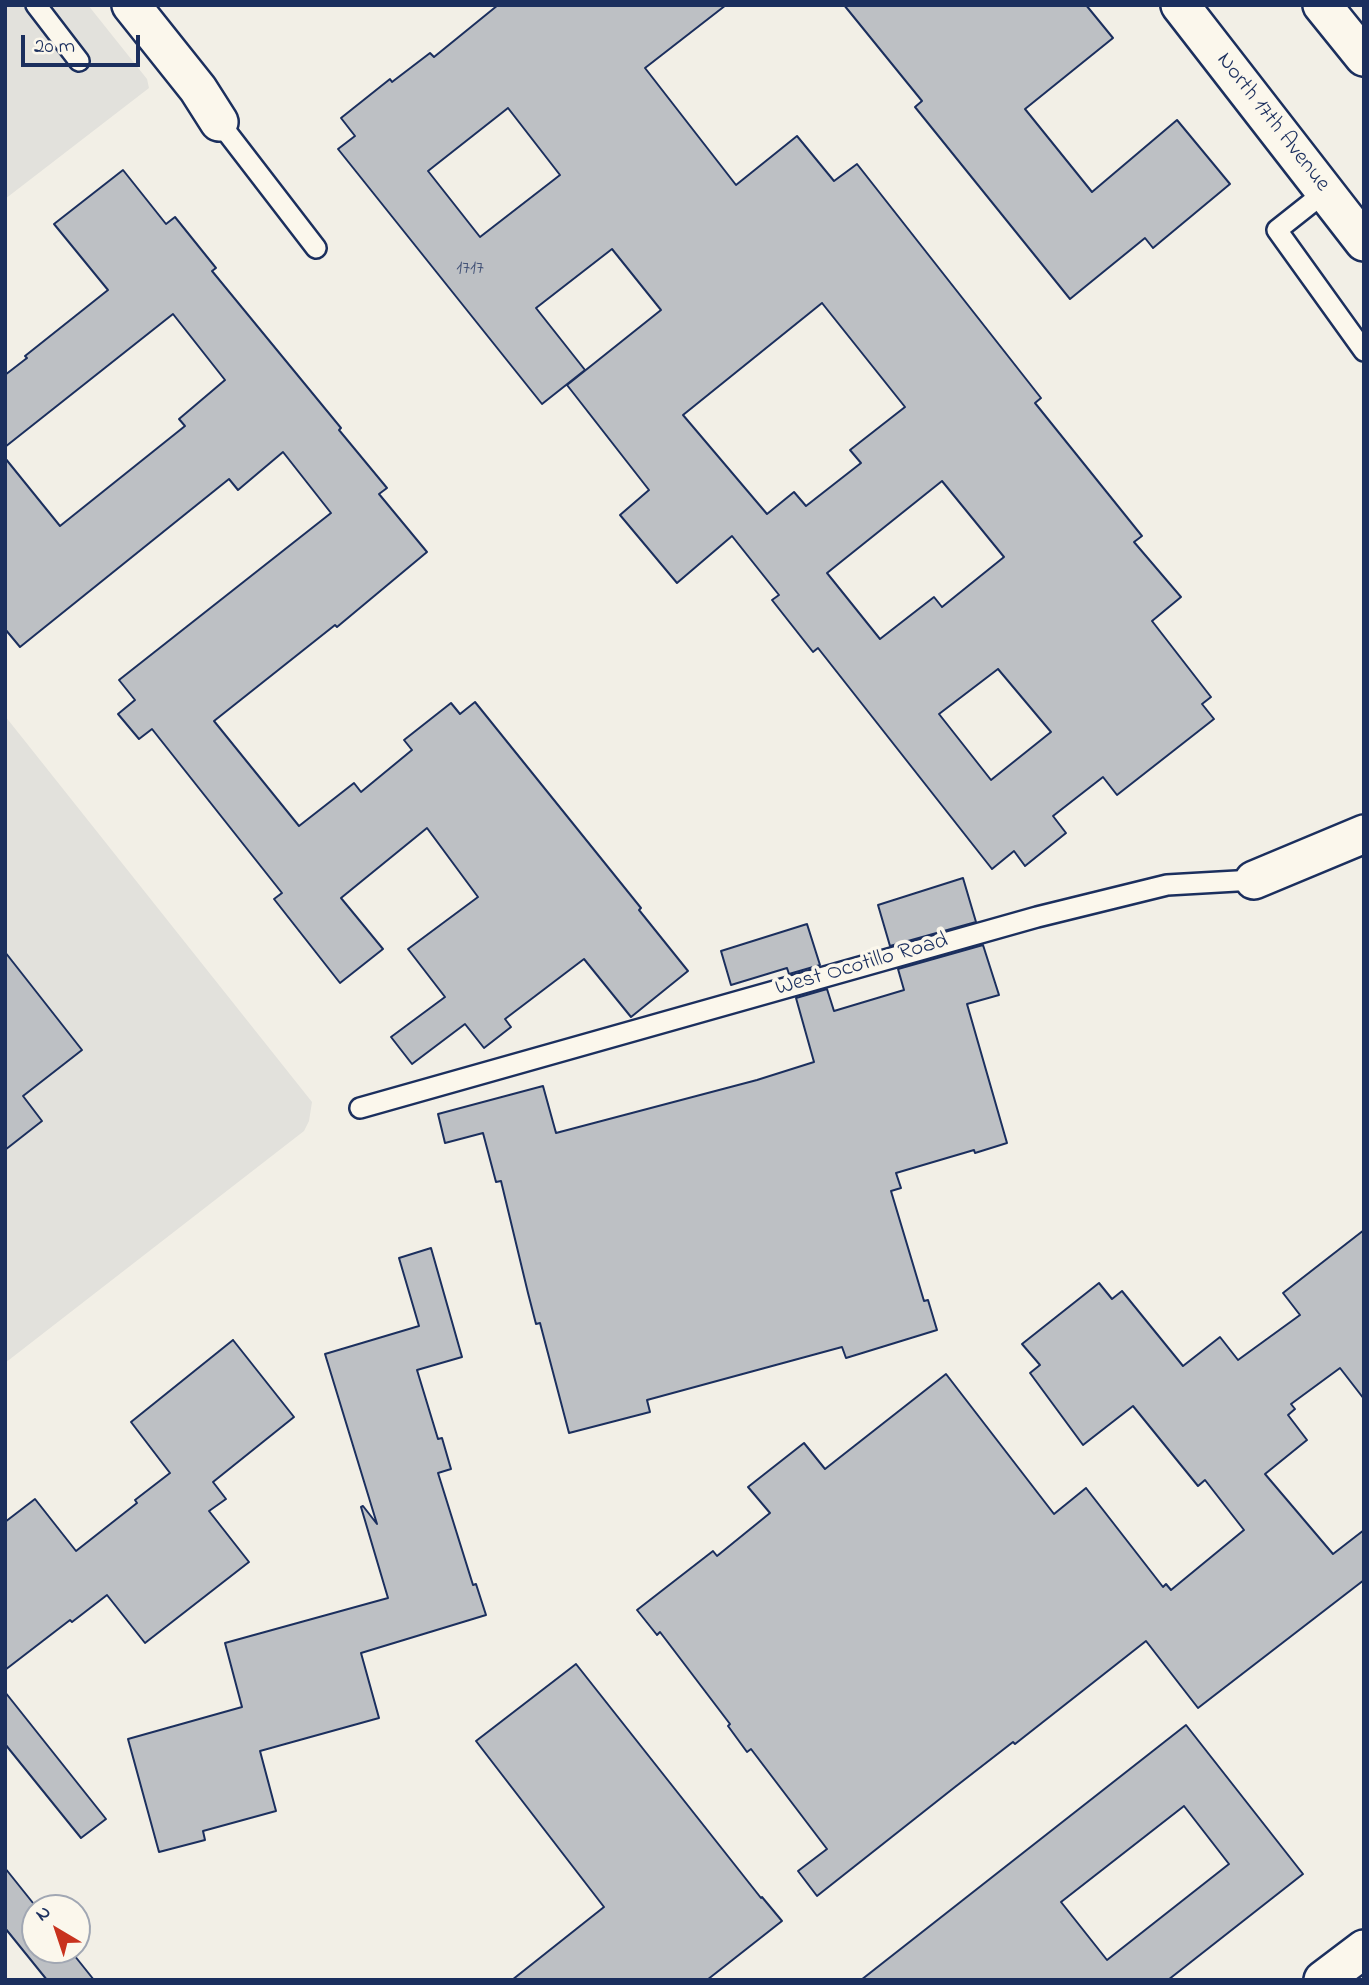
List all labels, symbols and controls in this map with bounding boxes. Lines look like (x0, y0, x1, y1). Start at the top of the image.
scale bar (24, 21, 144, 65)
text: 20 m (34, 32, 75, 62)
street label: North 17th Avenue (1209, 48, 1335, 198)
house number: 1717 (456, 259, 484, 281)
street label: West Ocotillo Road (773, 928, 951, 1004)
north arrow (21, 1894, 91, 1964)
text: N (30, 1899, 57, 1928)

